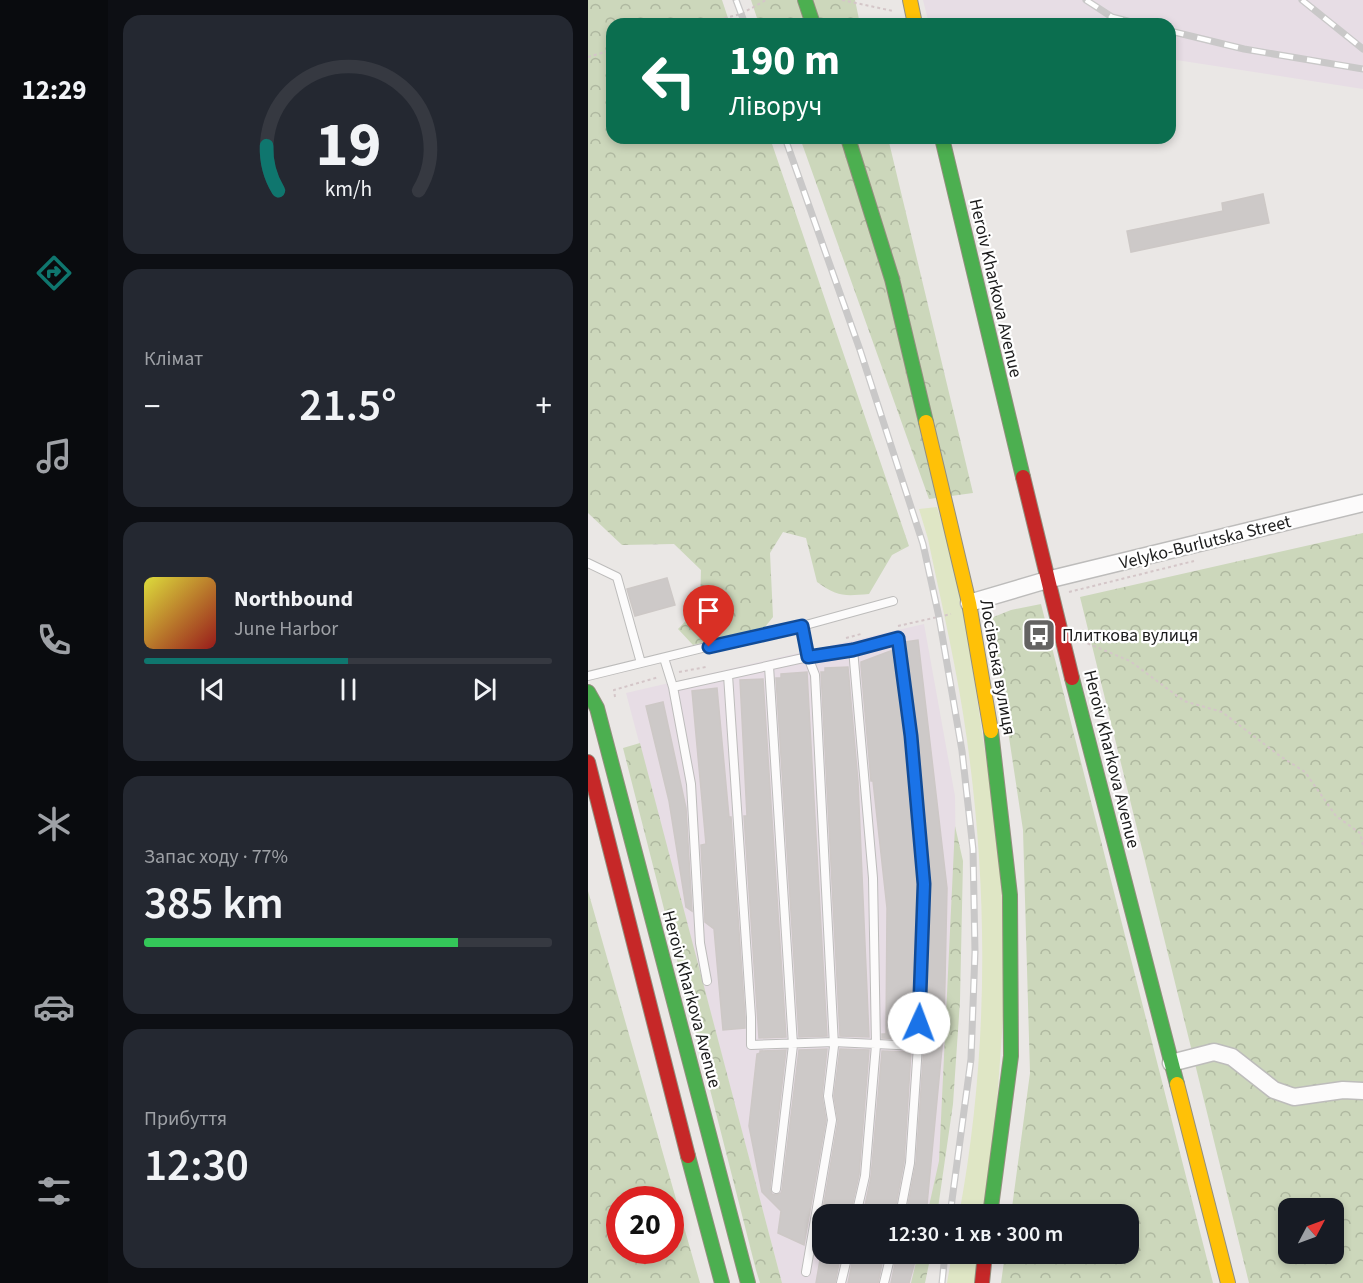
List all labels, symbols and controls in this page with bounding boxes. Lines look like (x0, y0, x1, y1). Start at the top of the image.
text: 190 m (729, 31, 840, 91)
icon: left (630, 42, 708, 120)
text: 12:29 (21, 71, 87, 110)
text: Ліворуч (729, 87, 822, 126)
text: 19 (315, 101, 381, 190)
text: km/h (324, 175, 372, 206)
street label: Heroiv Kharkova Avenue (963, 196, 1028, 380)
icon: directions (33, 252, 75, 294)
text: Клімат (144, 345, 203, 373)
text: 21.5° (299, 374, 397, 438)
text: − (144, 383, 160, 430)
text: + (536, 383, 552, 430)
icon: music (33, 435, 75, 477)
street label: Velyko-Burlutska Street (1117, 509, 1294, 576)
text: Northbound (234, 583, 353, 615)
pin (683, 585, 734, 647)
icon: arrive (692, 594, 725, 627)
street label: Лосівська вулиця (973, 597, 1022, 737)
text: June Harbor (234, 615, 338, 643)
bus stop icon: Плиткова вулиця (1021, 617, 1057, 653)
icon: phone (33, 619, 75, 661)
place label: Плиткова вулиця (1062, 623, 1198, 648)
street label: Heroiv Kharkova Avenue (1077, 667, 1146, 851)
icon: previous (196, 673, 229, 706)
icon: pause (332, 673, 365, 706)
icon: next (468, 673, 501, 706)
icon: climate (33, 803, 75, 845)
text: Запас ходу · 77% (144, 843, 288, 871)
text: 385 km (144, 872, 284, 936)
street label: Heroiv Kharkova Avenue (656, 908, 727, 1091)
icon: car (33, 986, 75, 1028)
position arrow (887, 991, 951, 1055)
text: Прибуття (144, 1105, 227, 1133)
text: 12:30 (144, 1134, 249, 1198)
icon: filters (33, 1170, 75, 1212)
speed limit sign: 20 (606, 1186, 684, 1264)
north arrow (1278, 1198, 1344, 1264)
map controls (1278, 1198, 1344, 1264)
text: 12:30 · 1 хв · 300 m (888, 1218, 1063, 1250)

